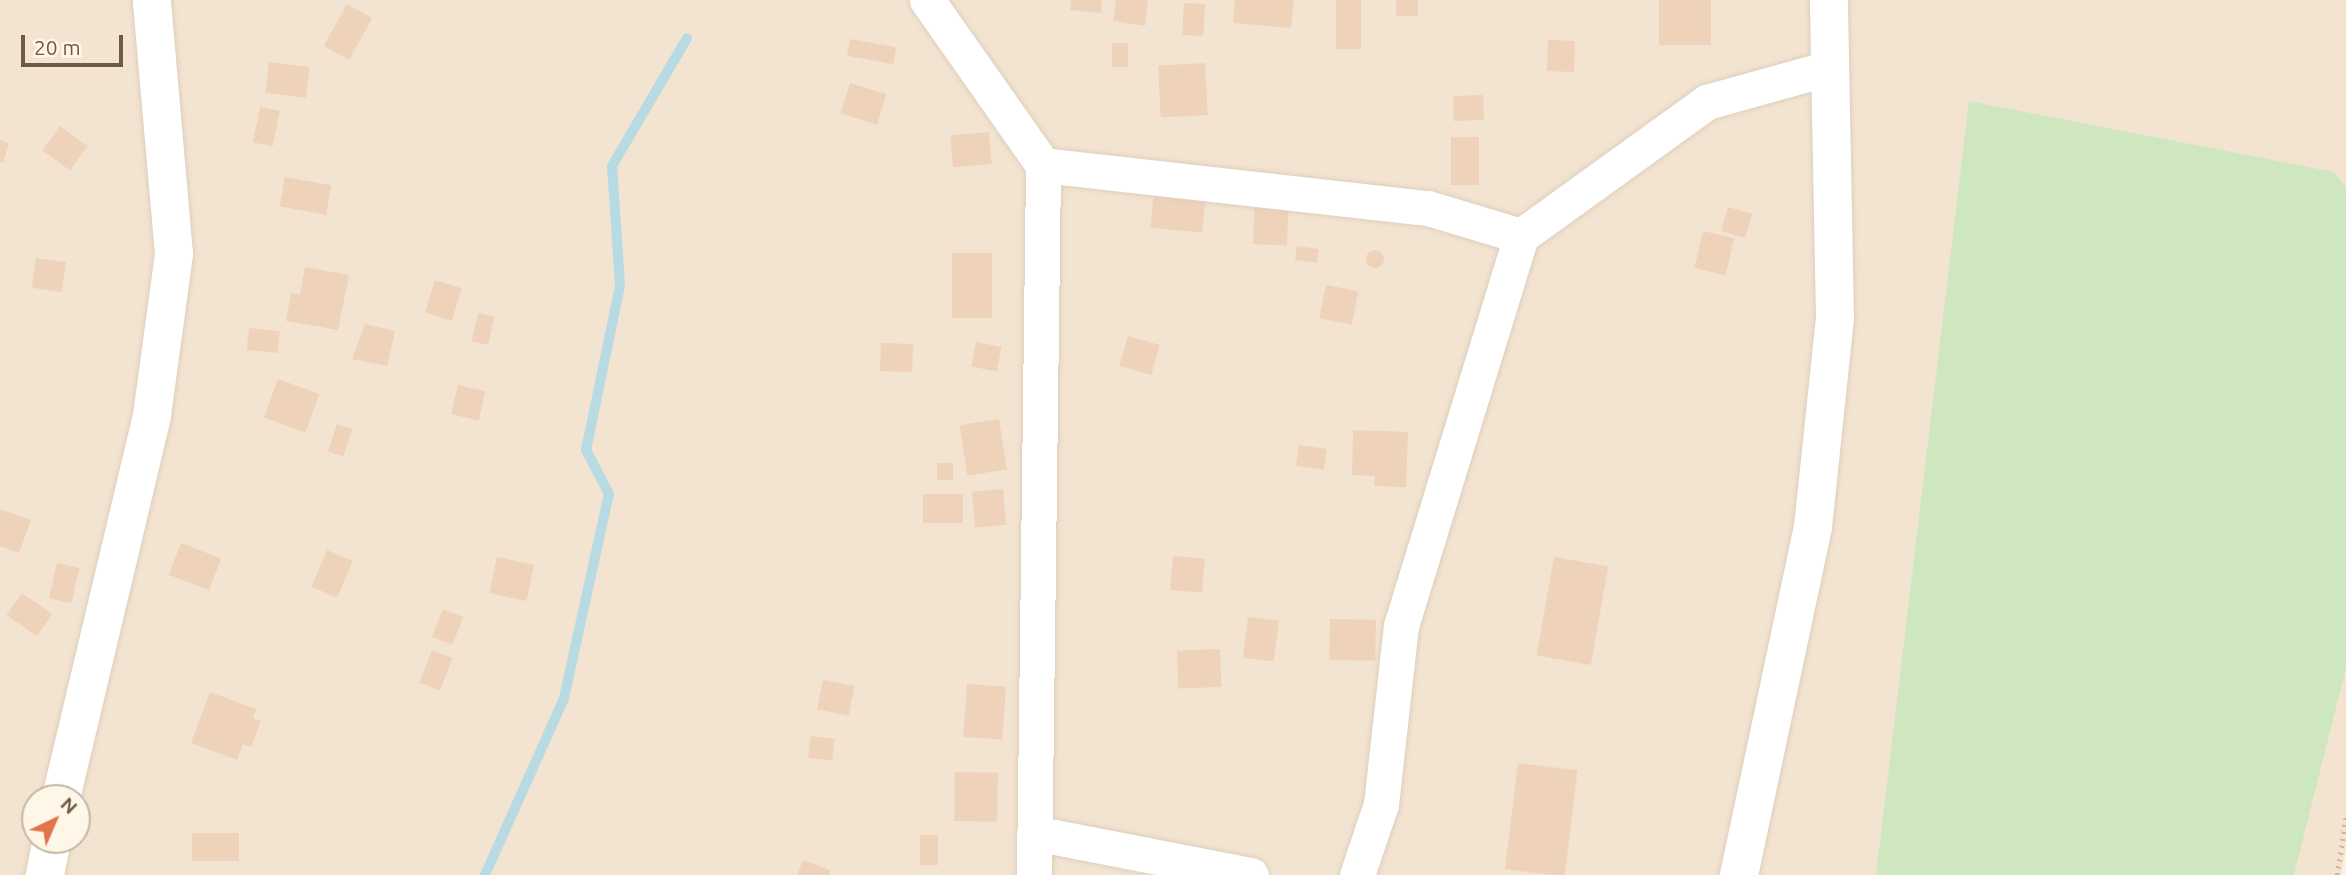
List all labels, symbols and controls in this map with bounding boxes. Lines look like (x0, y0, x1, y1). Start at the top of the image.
scale bar (24, 21, 126, 65)
text: 20 m (34, 35, 81, 59)
north arrow (21, 784, 91, 854)
text: N (56, 792, 82, 818)

